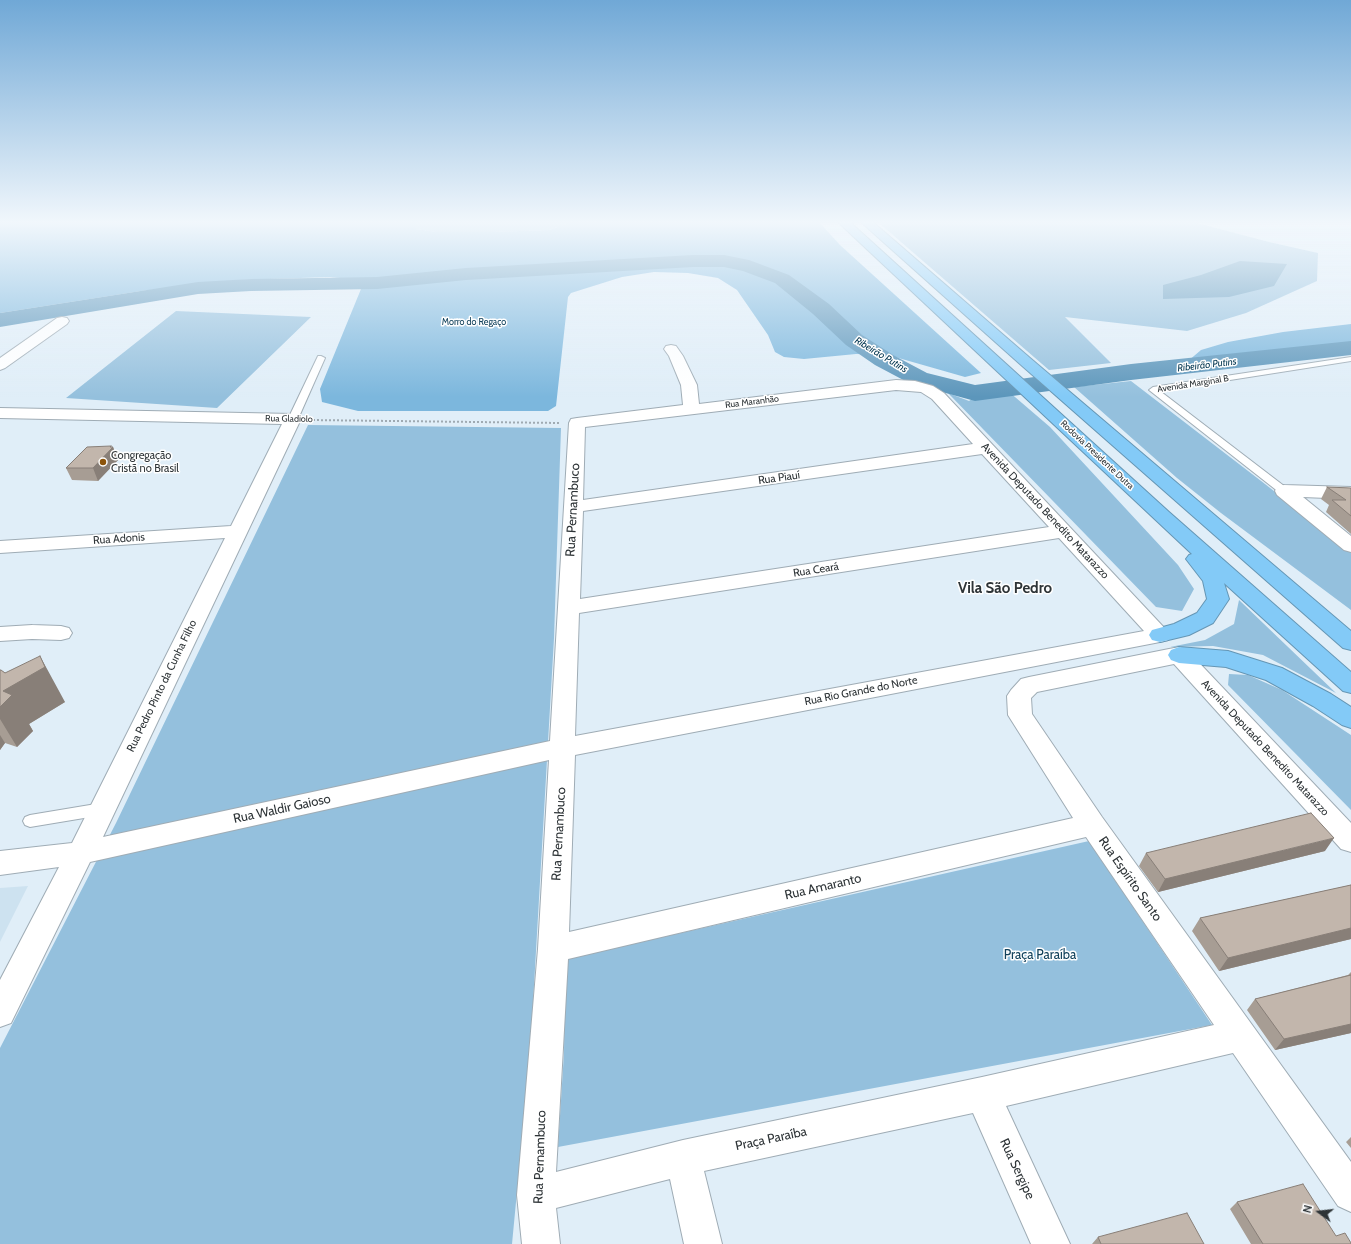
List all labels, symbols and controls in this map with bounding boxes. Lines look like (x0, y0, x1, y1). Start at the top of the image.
park label: Morro do Regaço (442, 317, 506, 327)
water label: Ribeirão Putins (852, 334, 910, 376)
water label: Ribeirão Putins (1177, 355, 1237, 375)
street label: Avenida Marginal B (1156, 373, 1230, 395)
street label: Rua Maranhão (724, 393, 780, 411)
street label: Rua Gladiolo (265, 413, 313, 425)
street label: Rodovia Presidente Dutra (1058, 418, 1136, 492)
street label: Avenida Deputado Benedito Matarazzo (978, 440, 1112, 582)
place label: Congregação Cristã no Brasil (111, 449, 179, 475)
marker: Congregação Cristã no Brasil (98, 457, 108, 467)
street label: Rua Pernambuco (563, 463, 583, 557)
street label: Rua Piauí (757, 469, 801, 487)
street label: Rua Adonis (93, 531, 145, 547)
street label: Rua Ceará (792, 560, 840, 580)
district label: Vila São Pedro (958, 580, 1052, 598)
street label: Rua Pedro Pinto da Cunha Filho (124, 618, 200, 754)
street label: Rua Rio Grande do Norte (803, 674, 919, 708)
street label: Avenida Deputado Benedito Matarazzo (1198, 677, 1332, 819)
street label: Rua Pernambuco (549, 787, 569, 881)
street label: Rua Waldir Gaioso (232, 791, 332, 827)
street label: Rua Espírito Santo (1095, 834, 1165, 924)
street label: Rua Amaranto (783, 871, 863, 903)
park label: Praça Paraíba (1004, 947, 1076, 963)
street label: Rua Pernambuco (531, 1110, 549, 1204)
street label: Praça Paraíba (734, 1124, 808, 1154)
street label: Rua Sergipe (996, 1136, 1038, 1202)
north arrow (1299, 1192, 1339, 1232)
text: N (1300, 1203, 1315, 1214)

